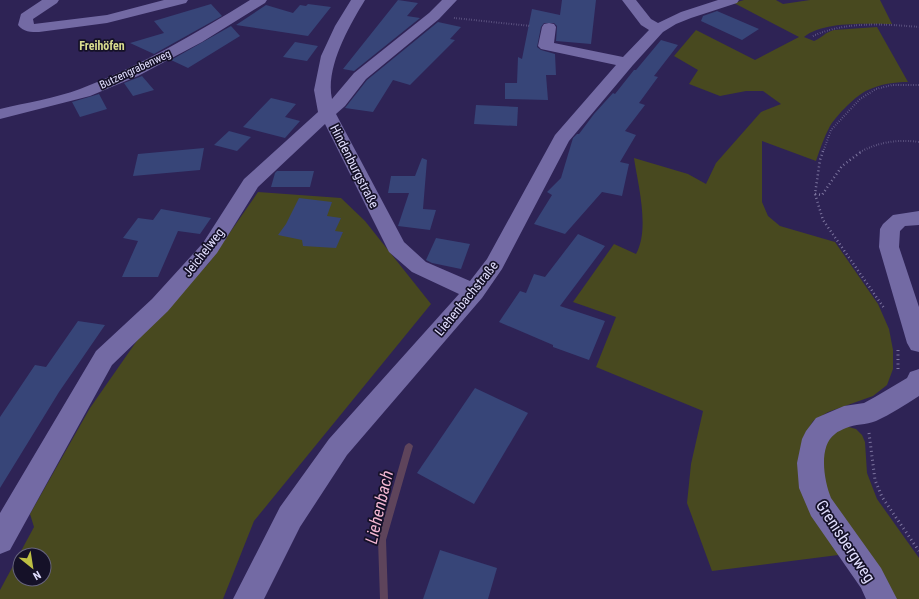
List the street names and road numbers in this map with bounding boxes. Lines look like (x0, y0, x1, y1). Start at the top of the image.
street label: Butzengrabenweg (97, 47, 173, 92)
street label: Hindenburgstraße (327, 122, 382, 210)
street label: Jeichelweg (180, 225, 227, 280)
street label: Liehenbachstraße (432, 258, 501, 339)
street label: Grenisbergweg (812, 497, 879, 586)

